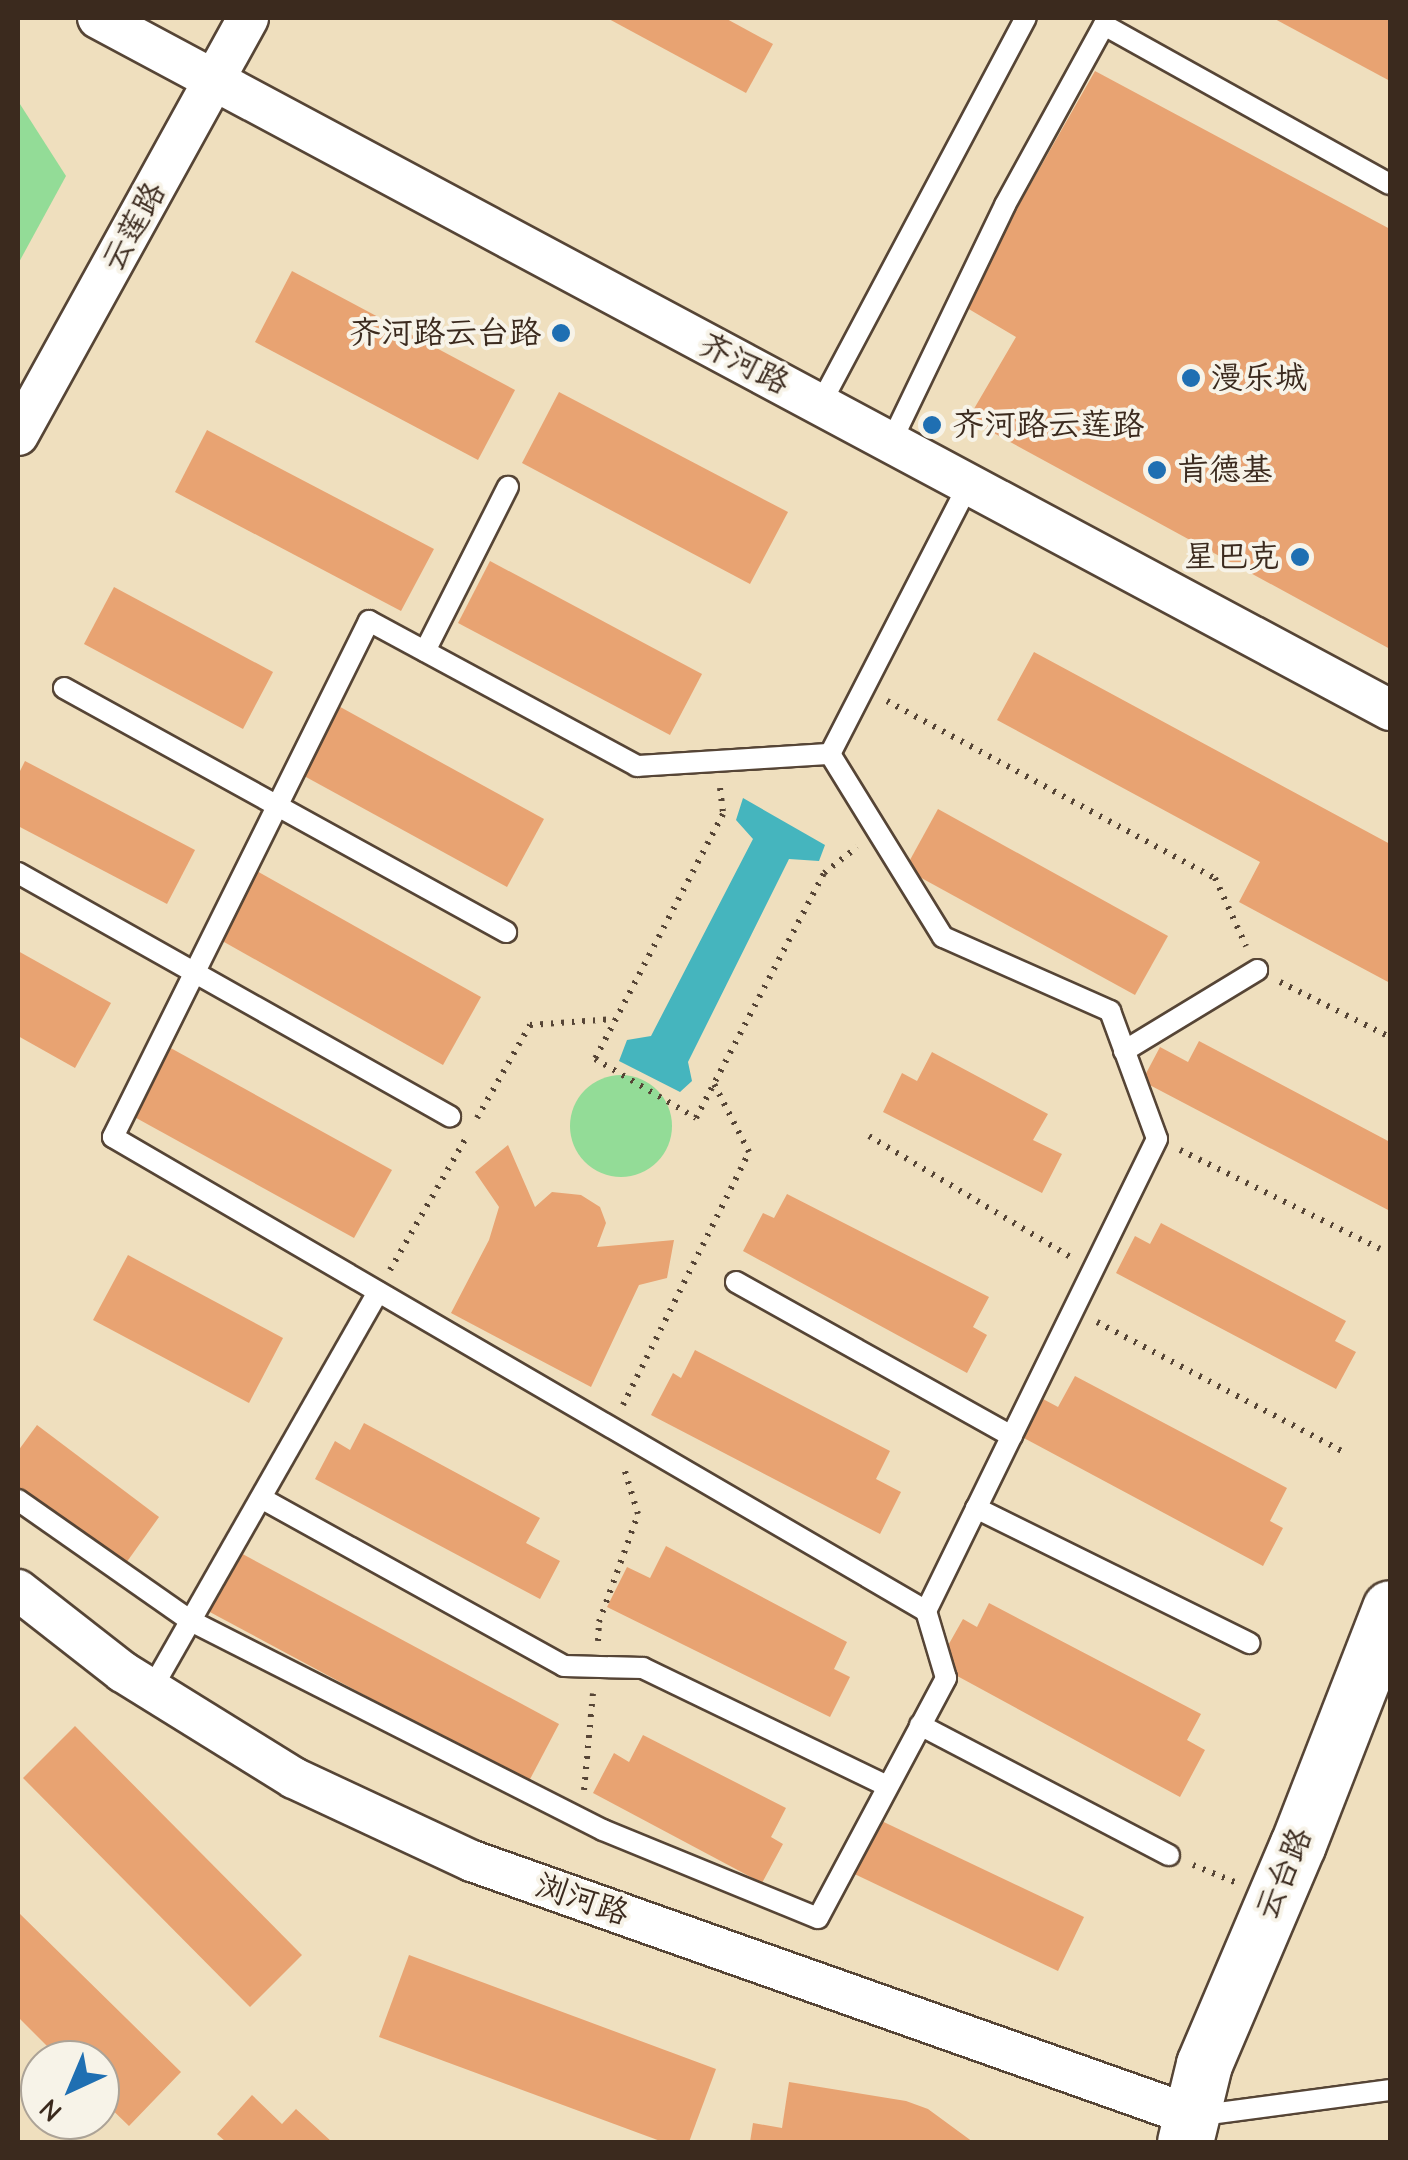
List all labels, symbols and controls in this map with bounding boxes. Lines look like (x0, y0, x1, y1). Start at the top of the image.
street label: 云莲路 (94, 176, 174, 278)
place label: 齐河路云台路 (349, 314, 541, 352)
marker: 齐河路云台路 (550, 322, 572, 344)
street label: 齐河路 (693, 325, 795, 403)
place label: 漫乐城 (1211, 359, 1307, 397)
marker: 漫乐城 (1180, 367, 1202, 389)
place label: 齐河路云莲路 (952, 406, 1144, 444)
marker: 齐河路云莲路 (921, 414, 943, 436)
place label: 肯德基 (1177, 451, 1273, 489)
marker: 肯德基 (1146, 459, 1168, 481)
place label: 星巴克 (1184, 538, 1280, 576)
marker: 星巴克 (1289, 546, 1311, 568)
street label: 云台路 (1248, 1822, 1320, 1926)
street label: 浏河路 (530, 1866, 634, 1934)
north arrow (20, 2040, 120, 2140)
text: N (33, 2092, 68, 2128)

